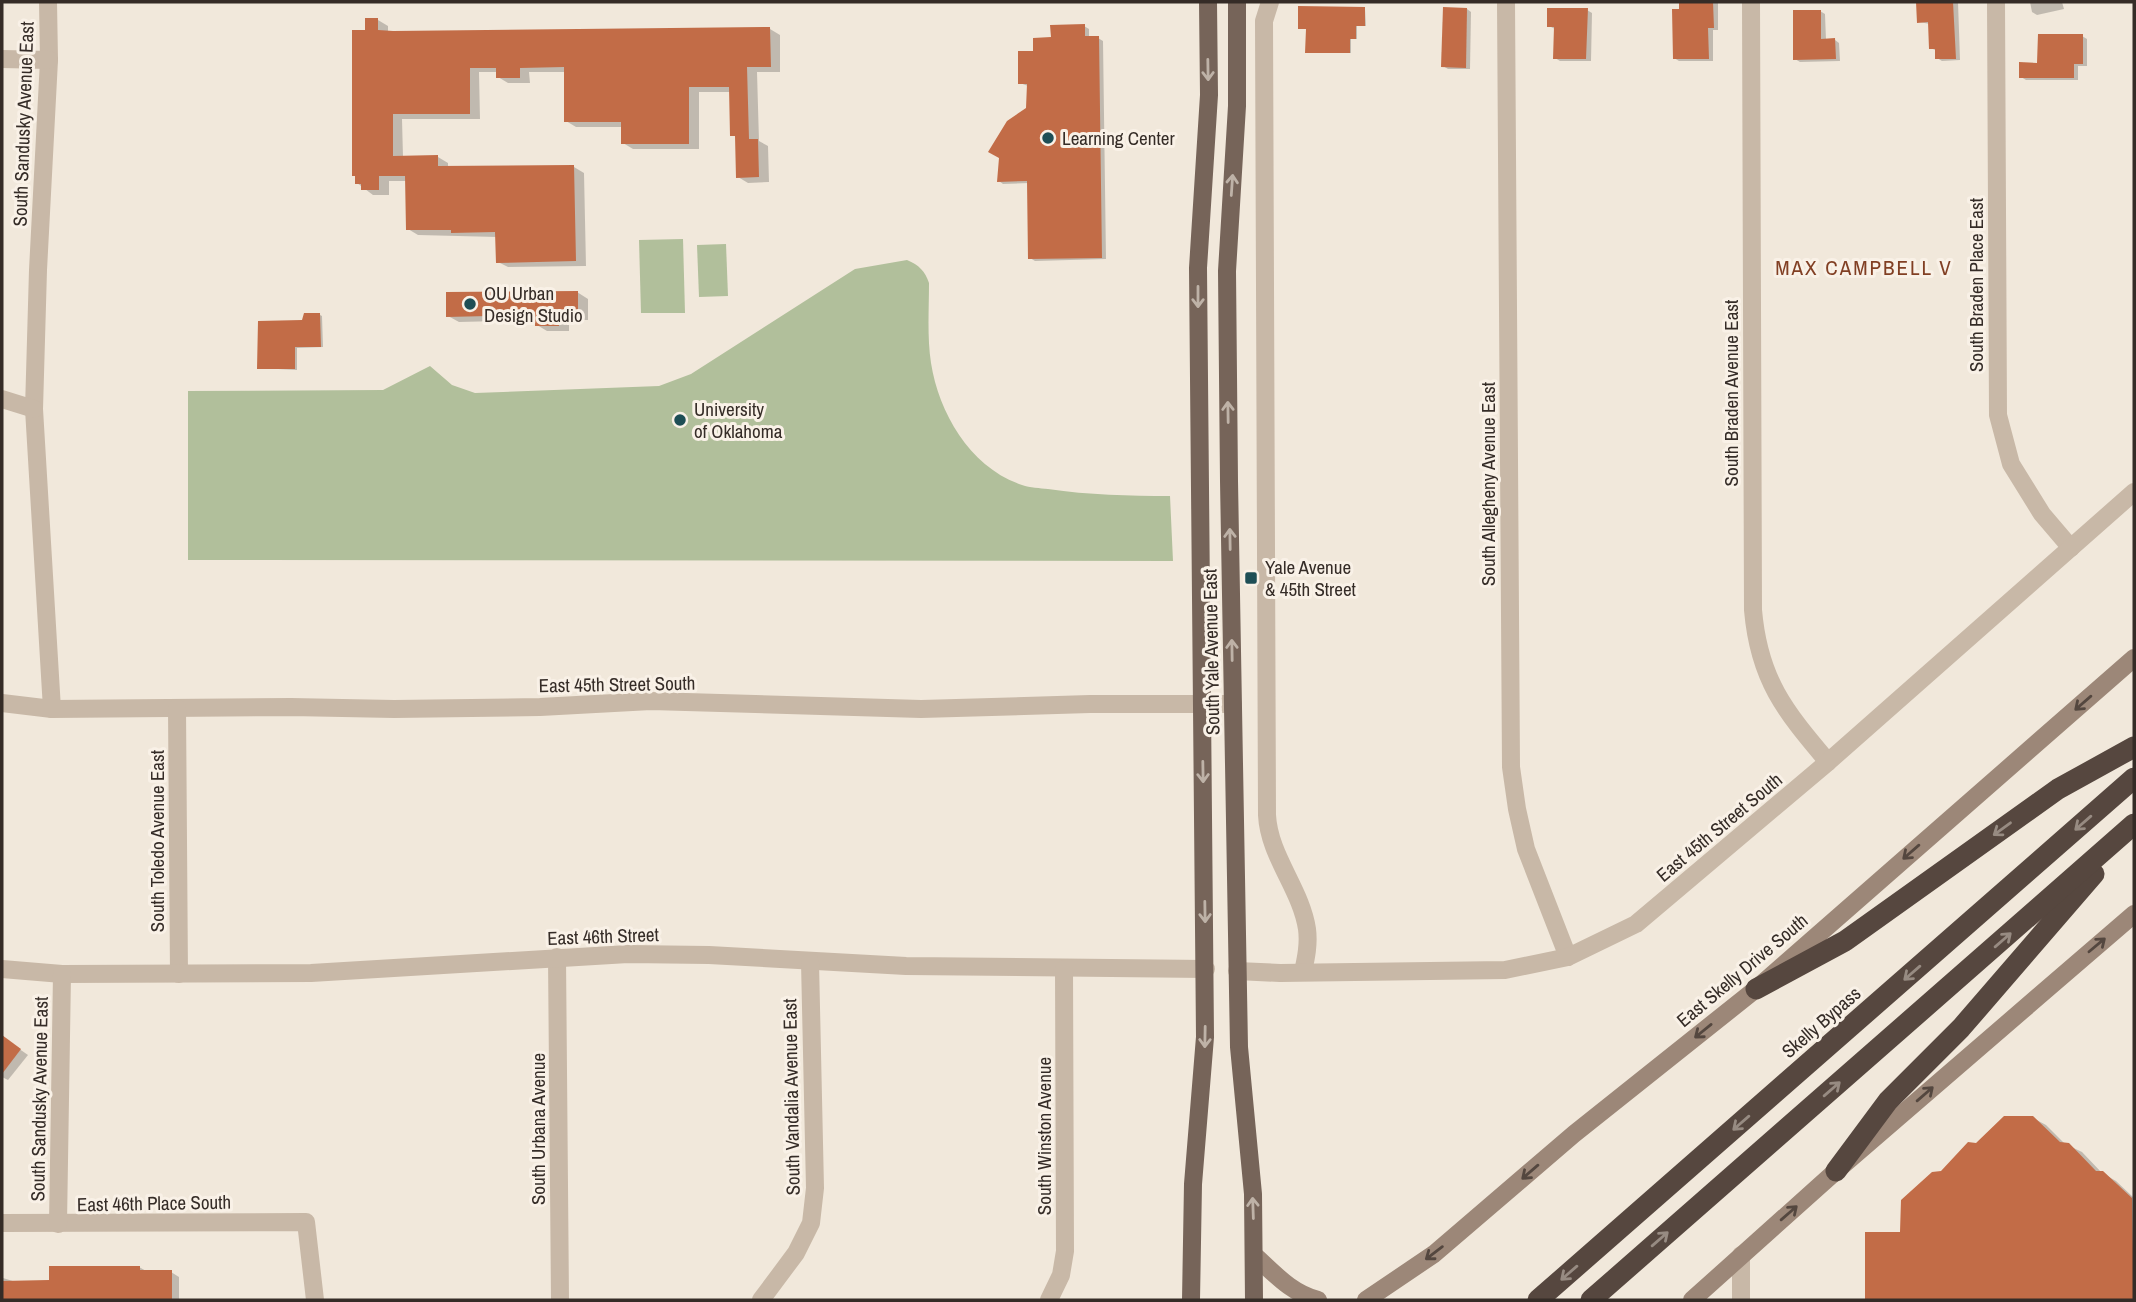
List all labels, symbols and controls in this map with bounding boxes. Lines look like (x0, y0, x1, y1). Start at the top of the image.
street label: South Sandusky Avenue East (6, 20, 40, 227)
one-way arrow (1202, 58, 1215, 81)
place label: Learning Center (1062, 125, 1175, 151)
marker: Learning Center (1040, 130, 1056, 146)
one-way arrow (1226, 174, 1239, 197)
street label: South Braden Place East (1963, 197, 1989, 372)
district label: MAX CAMPBELL V (1775, 253, 1953, 282)
place label: OU Urban Design Studio (484, 280, 583, 328)
one-way arrow (1191, 285, 1205, 308)
marker: OU Urban Design Studio (462, 296, 478, 312)
street label: South Braden Avenue East (1718, 299, 1744, 486)
street label: South Allegheny Avenue East (1475, 381, 1501, 586)
place label: University of Oklahoma (694, 396, 783, 444)
one-way arrow (1221, 401, 1235, 424)
marker: University of Oklahoma (672, 412, 688, 428)
one-way arrow (1223, 528, 1237, 551)
place label: Yale Avenue & 45th Street (1265, 554, 1357, 602)
street label: South Yale Avenue East (1197, 568, 1225, 735)
marker: Yale Avenue & 45th Street (1243, 570, 1259, 586)
one-way arrow (1226, 639, 1239, 662)
street label: East 45th Street South (538, 670, 696, 698)
one-way arrow (2074, 695, 2092, 711)
street label: South Toledo Avenue East (144, 749, 170, 932)
one-way arrow (1196, 760, 1210, 783)
street label: East 45th Street South (1651, 767, 1787, 887)
one-way arrow (2074, 815, 2092, 831)
one-way arrow (1993, 822, 2012, 836)
one-way arrow (1902, 844, 1920, 860)
one-way arrow (1198, 900, 1212, 923)
street label: East Skelly Drive South (1671, 907, 1813, 1033)
street label: East 46th Street (547, 921, 660, 951)
one-way arrow (1994, 931, 2011, 948)
one-way arrow (2088, 937, 2106, 953)
one-way arrow (1903, 965, 1921, 981)
street label: Skelly Bypass (1776, 980, 1866, 1064)
street label: South Sandusky Avenue East (24, 996, 54, 1202)
street label: South Vandalia Avenue East (776, 998, 806, 1196)
one-way arrow (1694, 1024, 1712, 1039)
one-way arrow (1198, 1025, 1212, 1048)
street label: South Urbana Avenue (525, 1053, 551, 1205)
street label: South Winston Avenue (1031, 1057, 1057, 1215)
one-way arrow (1822, 1081, 1840, 1097)
one-way arrow (1916, 1086, 1934, 1102)
one-way arrow (1732, 1115, 1750, 1131)
one-way arrow (1521, 1164, 1539, 1180)
street label: East 46th Place South (77, 1189, 231, 1217)
one-way arrow (1246, 1196, 1260, 1219)
one-way arrow (1780, 1205, 1798, 1221)
one-way arrow (1651, 1231, 1669, 1247)
one-way arrow (1426, 1246, 1444, 1261)
one-way arrow (1561, 1265, 1579, 1281)

